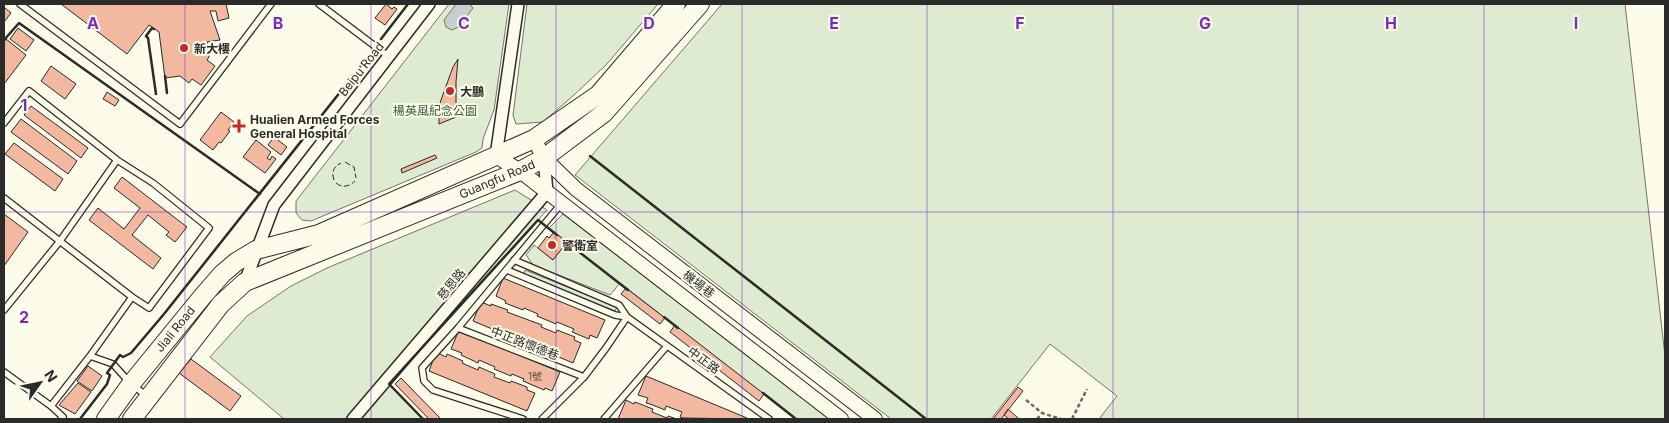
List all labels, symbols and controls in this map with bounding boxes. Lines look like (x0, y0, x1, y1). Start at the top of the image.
text: A (87, 13, 99, 33)
text: B (273, 13, 283, 33)
text: C (458, 13, 470, 33)
text: D (643, 13, 655, 33)
text: E (829, 13, 839, 33)
text: F (1015, 13, 1025, 33)
text: G (1199, 13, 1211, 33)
text: H (1385, 13, 1397, 33)
text: I (1574, 13, 1578, 33)
street label: Beipu Road (335, 39, 387, 99)
place label: 新大樓 (194, 41, 230, 56)
marker: 新大樓 (178, 42, 190, 54)
place label: 大鵬 (460, 84, 484, 99)
marker: 大鵬 (444, 85, 456, 97)
text: 1 (21, 95, 27, 115)
park label: 楊英風紀念公園 (393, 103, 477, 118)
place label: Hualien Armed Forces General Hospital (250, 112, 380, 141)
marker: Hualien Armed Forces General Hospital (232, 119, 246, 133)
street label: Guangfu Road (457, 156, 537, 202)
place label: 警衛室 (562, 238, 598, 253)
marker: 警衛室 (546, 239, 558, 251)
street label: 慈恩路 (434, 265, 468, 303)
street label: 機場巷 (680, 267, 718, 301)
street label: Jiali Road (152, 303, 198, 355)
text: 2 (19, 307, 29, 327)
street label: 中正路懷德巷 (489, 323, 561, 363)
street label: 中正路 (685, 343, 723, 377)
north arrow (15, 358, 65, 408)
text: N (41, 367, 61, 385)
house number: 1號 (528, 370, 542, 382)

